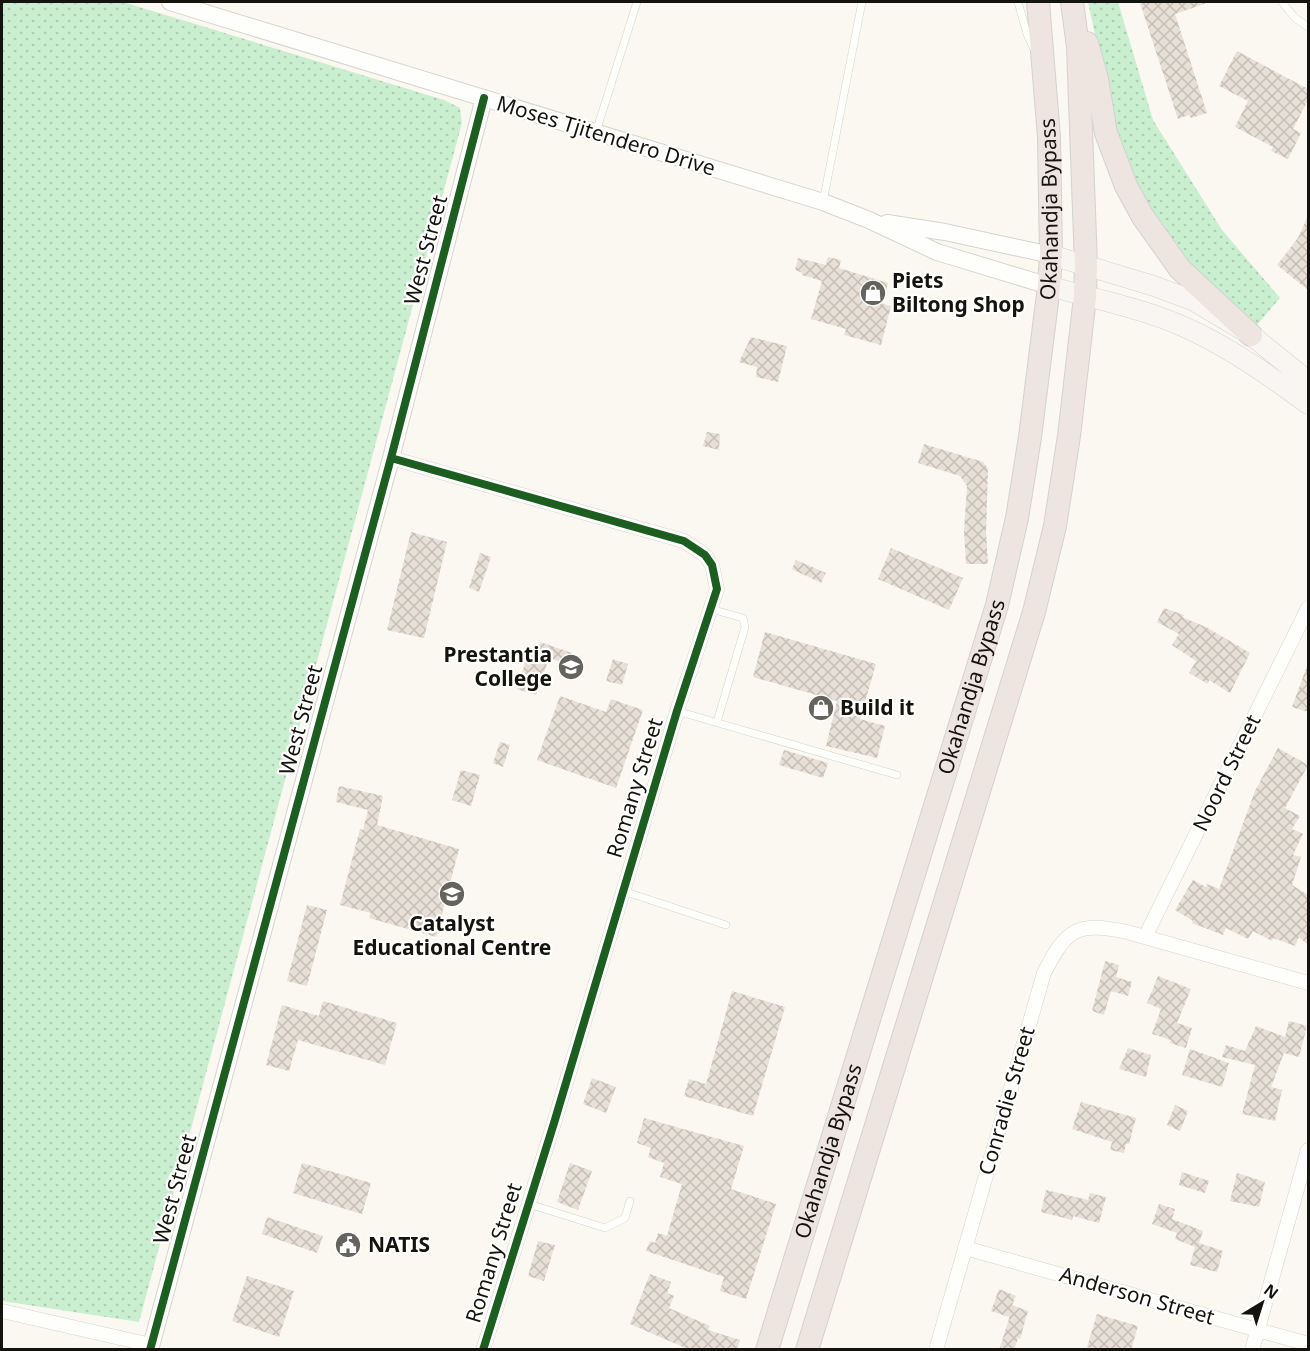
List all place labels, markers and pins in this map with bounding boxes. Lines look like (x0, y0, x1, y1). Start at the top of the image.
place label: Piets Biltong Shop (892, 266, 1025, 318)
shop icon: Piets Biltong Shop (858, 278, 888, 308)
place label: Prestantia College (444, 640, 552, 692)
school or university icon: Prestantia College (556, 652, 586, 682)
shop icon: Build it (806, 693, 836, 723)
place label: Build it (840, 693, 914, 721)
school or university icon: Catalyst Educational Centre (437, 879, 467, 909)
place label: Catalyst Educational Centre (353, 909, 551, 961)
public building icon: NATIS (333, 1230, 363, 1260)
place label: NATIS (368, 1230, 430, 1258)

